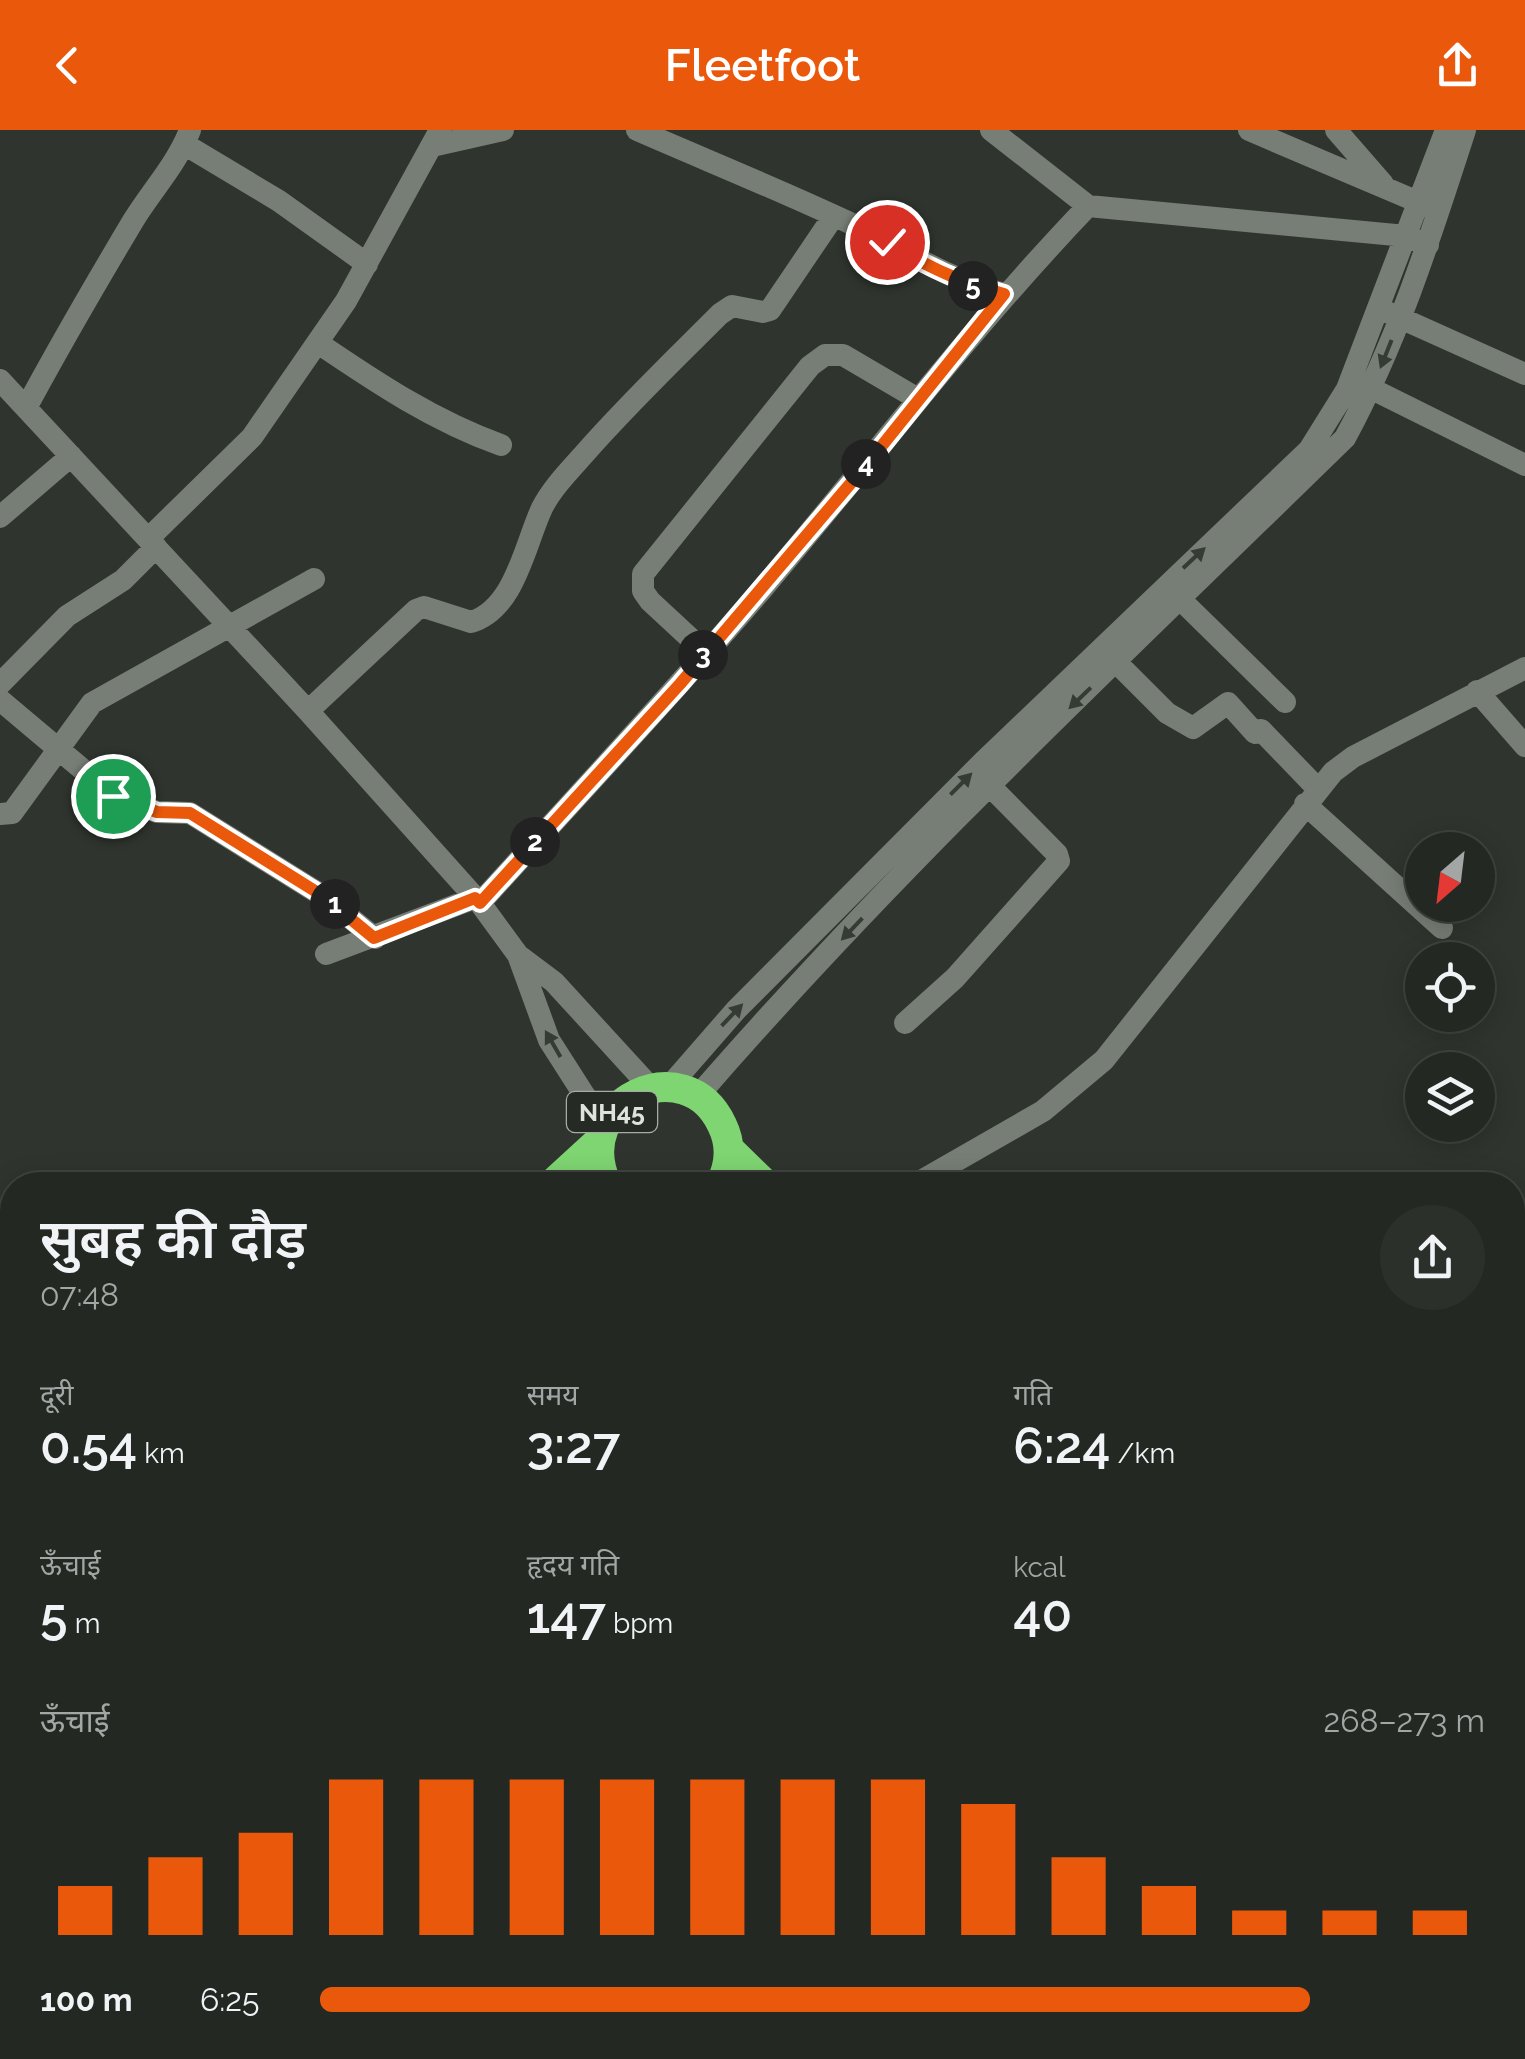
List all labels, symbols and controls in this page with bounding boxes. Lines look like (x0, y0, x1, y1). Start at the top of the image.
icon: back (40, 38, 95, 93)
icon: share (1430, 38, 1485, 93)
text: Fleetfoot (665, 39, 860, 92)
pin (845, 200, 930, 285)
icon: check (860, 215, 915, 270)
pin: 5 (948, 261, 998, 311)
text: 5 (965, 269, 981, 302)
one-way arrow (1377, 339, 1393, 369)
pin: 4 (841, 439, 891, 489)
text: 4 (858, 447, 874, 480)
one-way arrow (1182, 547, 1206, 570)
pin: 3 (678, 630, 728, 680)
text: 3 (695, 638, 711, 671)
one-way arrow (1068, 685, 1092, 709)
pin (71, 754, 156, 839)
icon: arrive (86, 769, 141, 824)
one-way arrow (949, 773, 972, 797)
pin: 2 (510, 817, 560, 867)
text: 2 (527, 825, 543, 858)
north arrow (1405, 832, 1495, 922)
map controls (1405, 832, 1495, 1142)
pin: 1 (310, 879, 360, 929)
text: 1 (328, 887, 342, 920)
one-way arrow (841, 917, 864, 941)
button: locate (1405, 942, 1495, 1032)
one-way arrow (720, 1003, 743, 1027)
one-way arrow (545, 1030, 562, 1058)
button: layers (1405, 1052, 1495, 1142)
road number: NH45 (567, 1092, 657, 1132)
button: share (1380, 1205, 1485, 1310)
text: सुबह की दौड़ (40, 1206, 306, 1271)
text: 07:48 (40, 1276, 119, 1313)
text: दूरी (40, 1379, 74, 1412)
text: समय (527, 1379, 579, 1412)
text: गति (1013, 1379, 1052, 1412)
text: 0.54 (40, 1416, 137, 1475)
text: 3:27 (527, 1416, 620, 1475)
text: 6:24 (1013, 1416, 1110, 1475)
text: km (137, 1437, 185, 1470)
text: /km (1110, 1437, 1175, 1470)
text: ऊँचाई (40, 1549, 101, 1582)
text: हृदय गति (527, 1549, 619, 1582)
text: kcal (1013, 1551, 1066, 1584)
text: 40 (1013, 1584, 1072, 1643)
text: 5 (40, 1586, 68, 1645)
text: 147 (527, 1586, 606, 1645)
text: m (68, 1607, 100, 1640)
text: bpm (606, 1607, 673, 1640)
text: ऊँचाई (40, 1702, 109, 1739)
text: 268–273 m (1323, 1702, 1485, 1739)
text: 100 m (40, 1981, 133, 2018)
text: 6:25 (200, 1981, 259, 2018)

